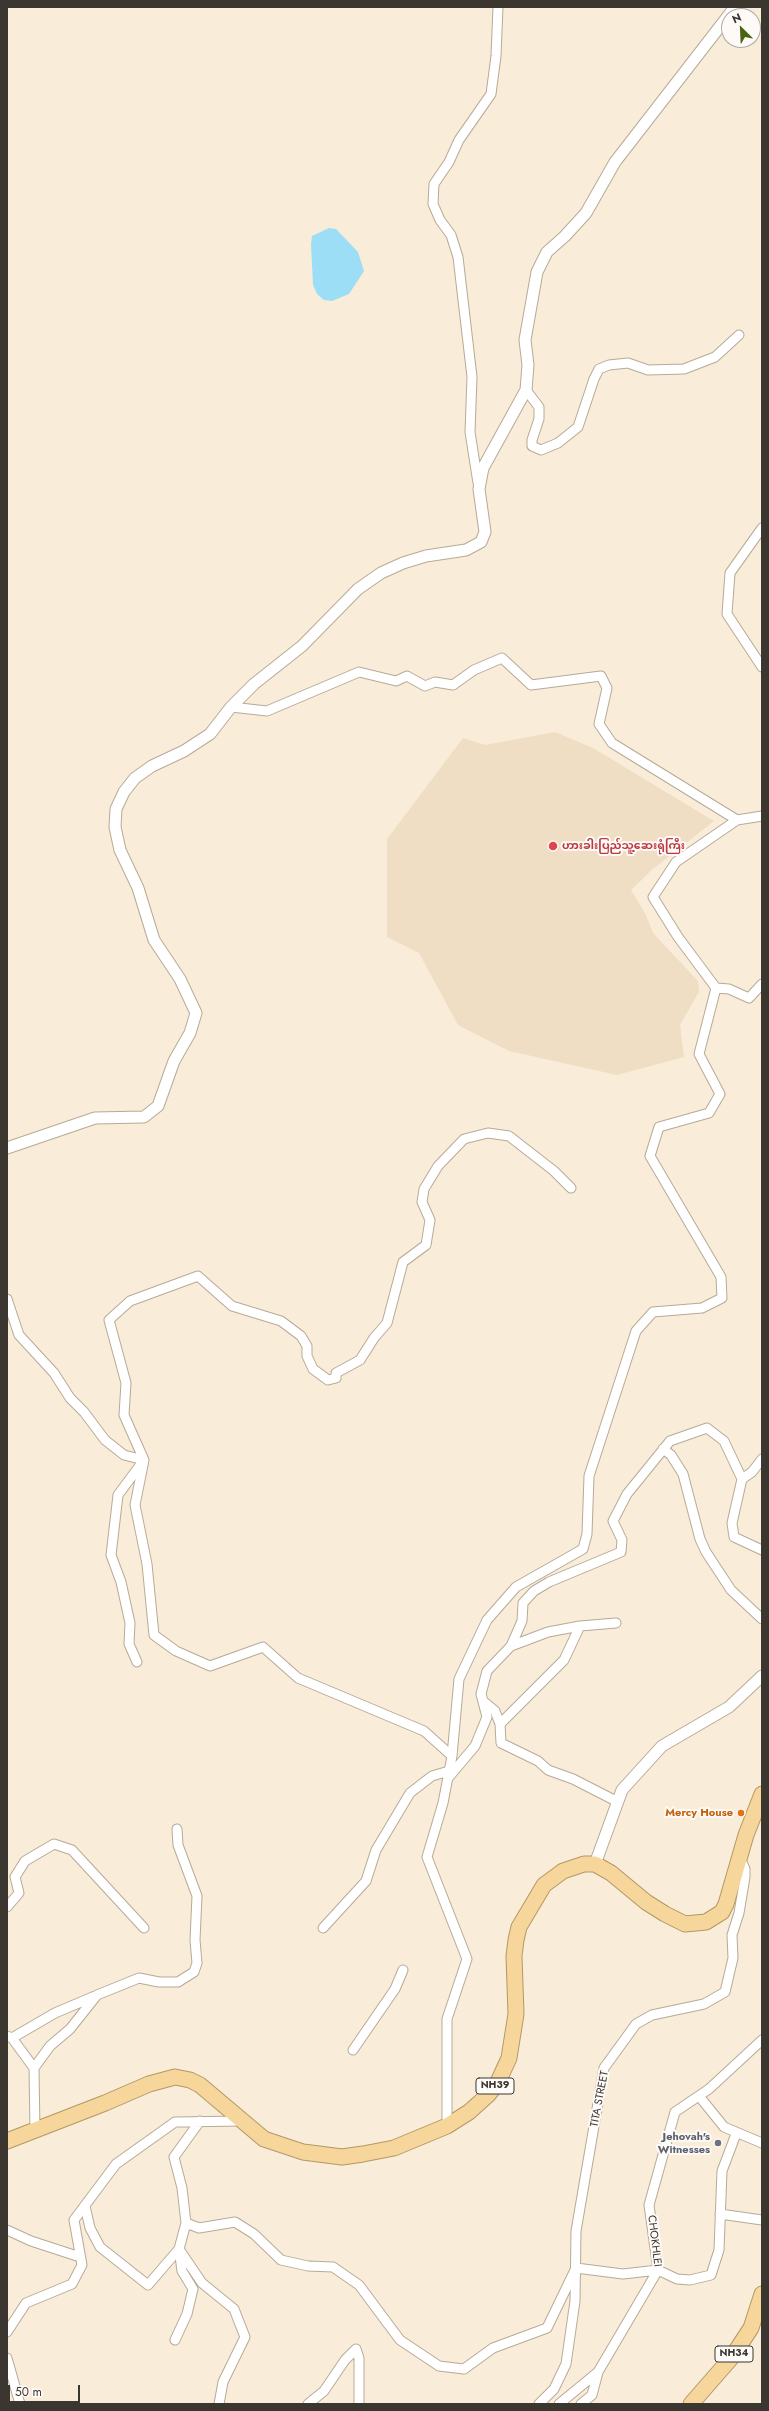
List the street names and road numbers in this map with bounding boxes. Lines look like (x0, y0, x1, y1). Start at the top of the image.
street label: TITA STREET (588, 2070, 612, 2128)
road number: NH39 (476, 2078, 514, 2094)
street label: CHOKHLEI (644, 2214, 664, 2268)
road number: NH34 (715, 2346, 753, 2362)

